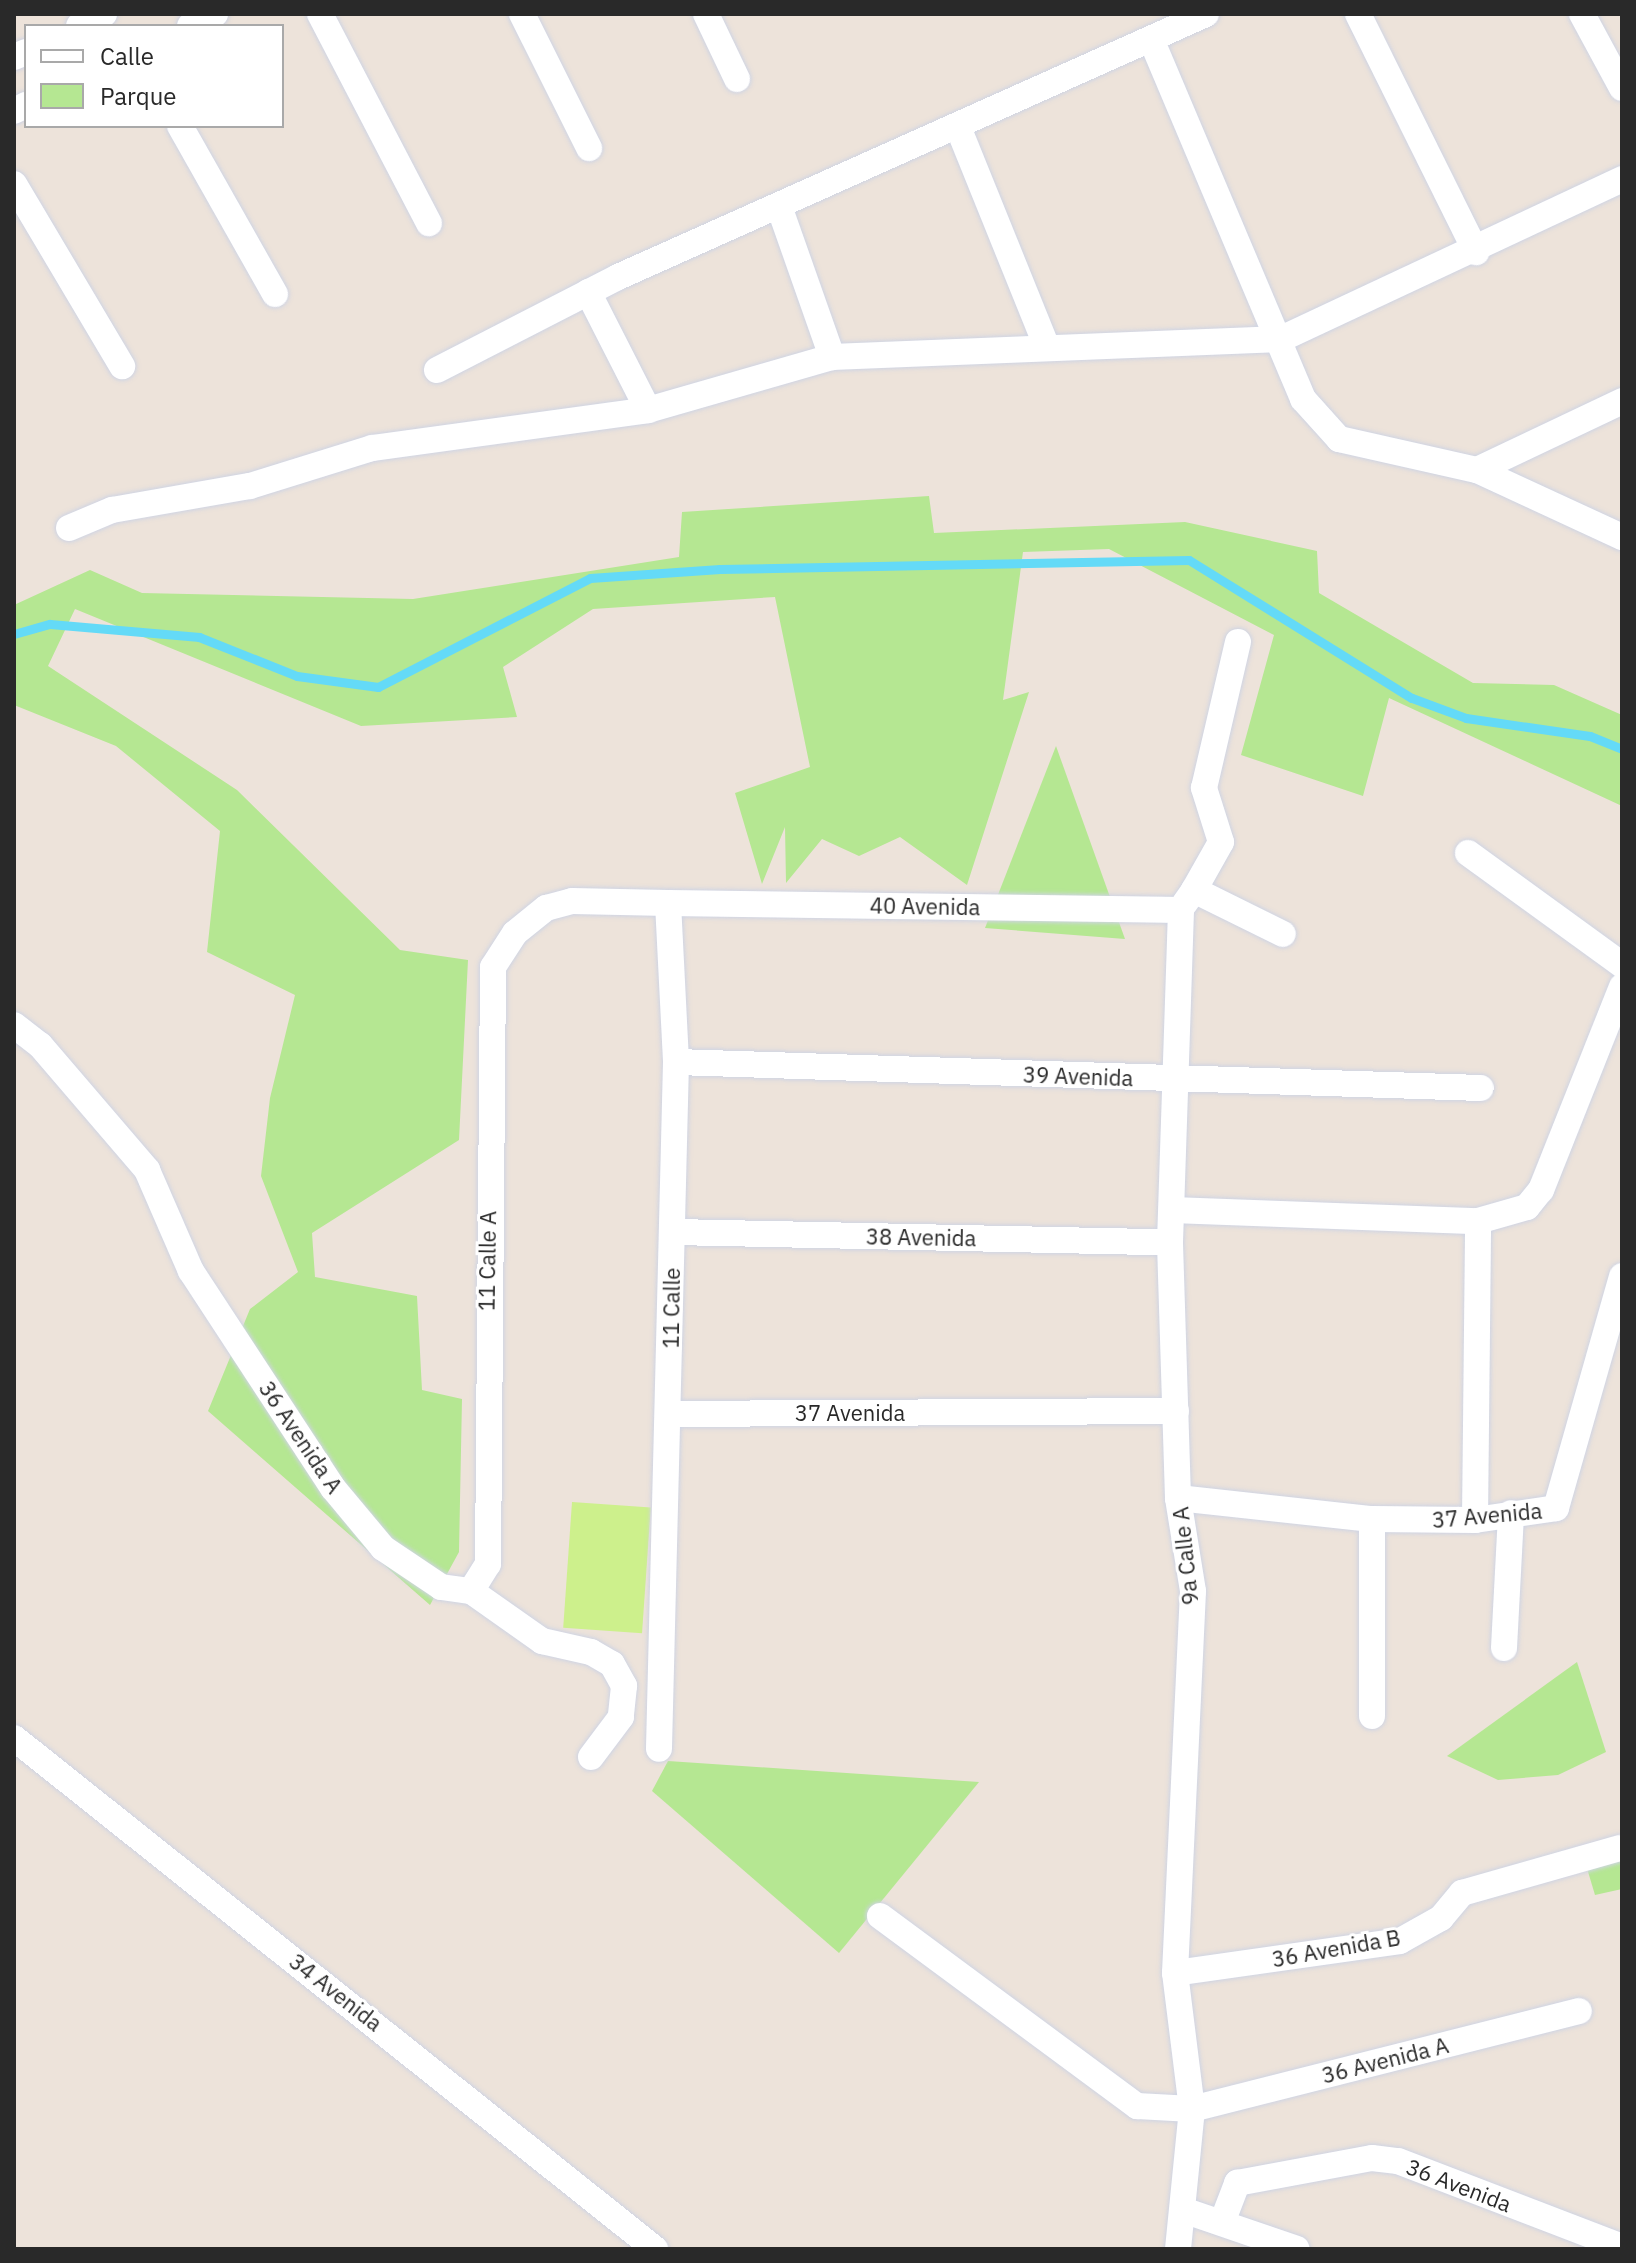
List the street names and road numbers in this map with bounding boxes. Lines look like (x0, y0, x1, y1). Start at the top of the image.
street label: 40 Avenida (870, 892, 980, 920)
street label: 39 Avenida (1022, 1061, 1134, 1091)
street label: 11 Calle A (473, 1211, 501, 1311)
street label: 38 Avenida (866, 1223, 976, 1251)
street label: 11 Calle (657, 1267, 685, 1349)
street label: 36 Avenida A (254, 1376, 348, 1498)
street label: 37 Avenida (795, 1400, 905, 1426)
street label: 37 Avenida (1431, 1497, 1543, 1533)
street label: 9a Calle A (1167, 1506, 1203, 1606)
street label: 36 Avenida B (1270, 1924, 1402, 1972)
street label: 34 Avenida (284, 1948, 388, 2036)
street label: 36 Avenida A (1319, 2031, 1451, 2089)
street label: 36 Avenida (1403, 2153, 1515, 2217)

